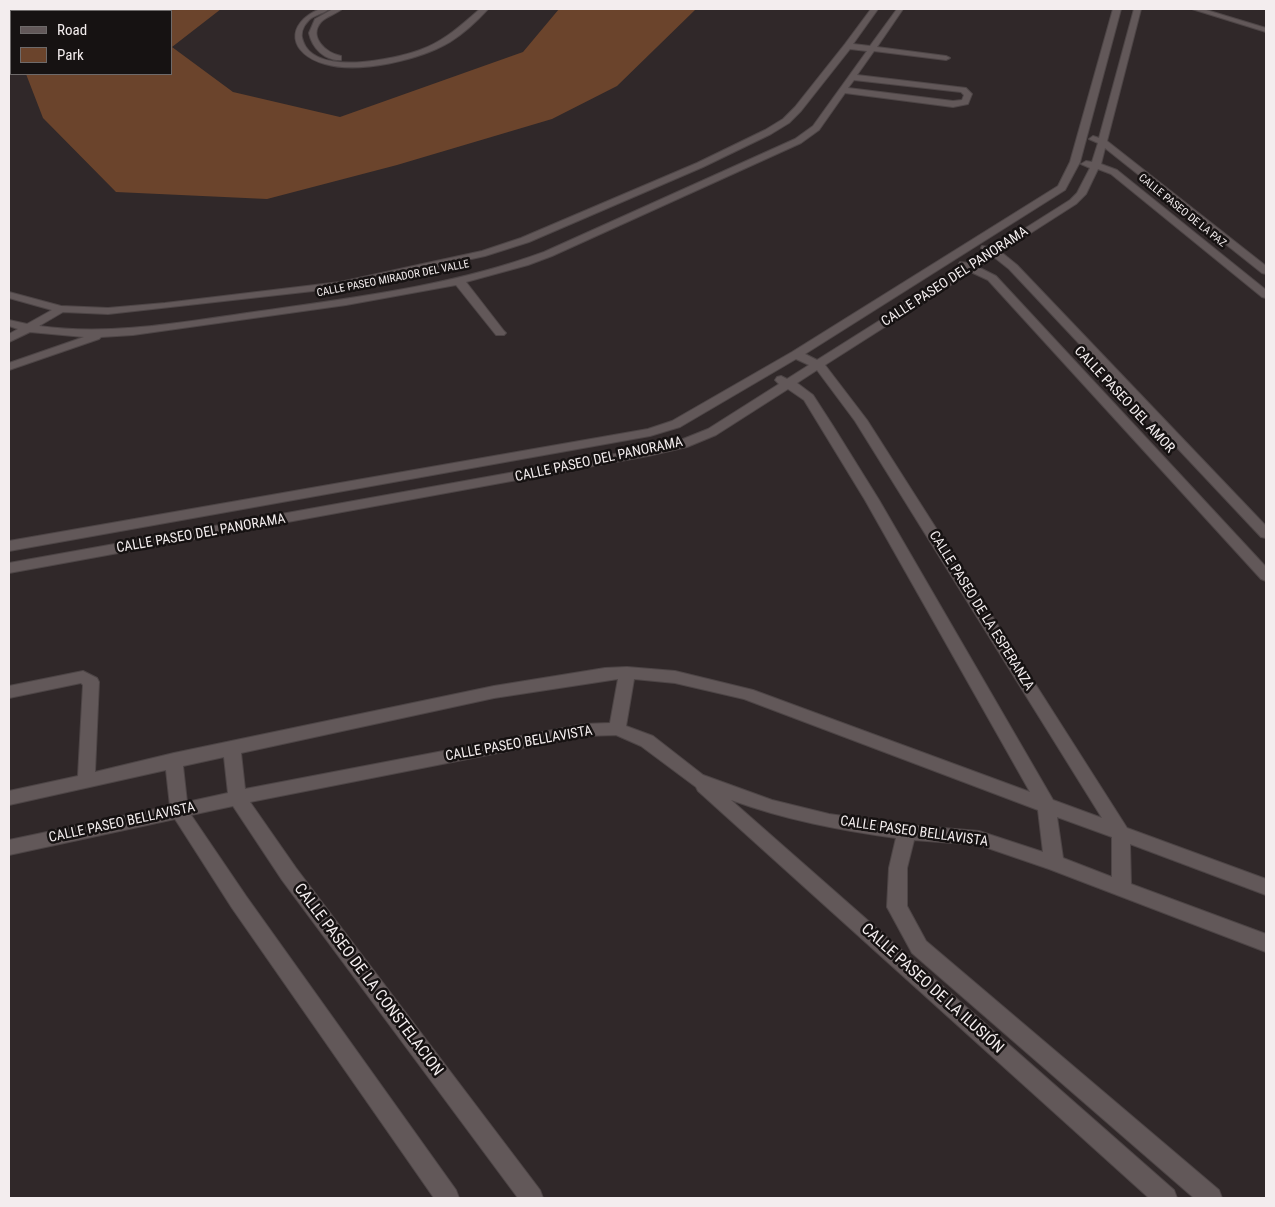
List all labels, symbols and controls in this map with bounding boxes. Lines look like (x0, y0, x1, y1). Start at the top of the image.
legend (10, 10, 172, 75)
text: Road (57, 21, 87, 39)
text: Park (57, 46, 84, 64)
street label: CALLE PASEO DE LA PAZ (1136, 172, 1228, 250)
street label: CALLE PASEO DEL PANORAMA (879, 223, 1031, 331)
street label: CALLE PASEO MIRADOR DEL VALLE (316, 258, 470, 300)
street label: CALLE PASEO DEL AMOR (1070, 343, 1178, 457)
street label: CALLE PASEO DEL PANORAMA (513, 434, 685, 486)
street label: CALLE PASEO DEL PANORAMA (115, 511, 287, 557)
street label: CALLE PASEO DE LA ESPERANZA (925, 528, 1037, 694)
street label: CALLE PASEO BELLAVISTA (444, 723, 594, 765)
street label: CALLE PASEO BELLAVISTA (47, 799, 197, 847)
street label: CALLE PASEO BELLAVISTA (839, 813, 989, 851)
street label: CALLE PASEO DE LA CONSTELACION (289, 880, 447, 1080)
street label: CALLE PASEO DE LA ILUSIÓN (857, 920, 1007, 1058)

